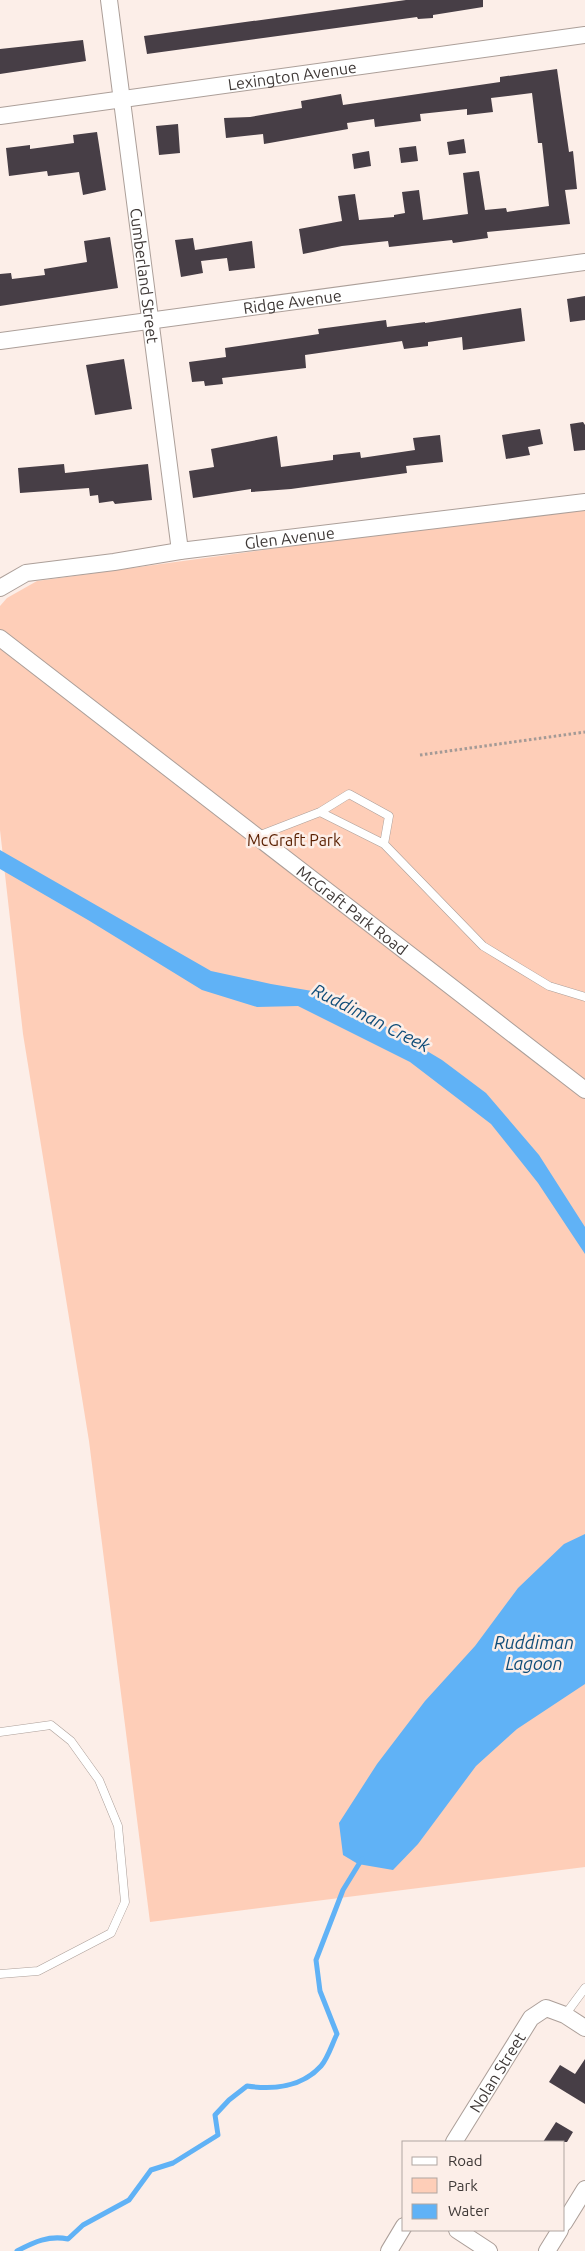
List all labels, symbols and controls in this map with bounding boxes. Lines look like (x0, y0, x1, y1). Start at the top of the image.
street label: Lexington Avenue (227, 58, 358, 93)
street label: Cumberland Street (127, 207, 162, 345)
street label: Ridge Avenue (242, 286, 343, 317)
street label: Glen Avenue (244, 523, 336, 552)
park label: McGraft Park (247, 831, 341, 849)
street label: McGraft Park Road (293, 862, 411, 958)
water label: Ruddiman Creek (309, 979, 434, 1056)
water label: Ruddiman Lagoon (494, 1632, 574, 1673)
street label: Nolan Street (466, 2028, 529, 2116)
legend (402, 2141, 565, 2231)
text: Road (448, 2152, 483, 2169)
text: Park (448, 2177, 478, 2194)
text: Water (448, 2202, 489, 2219)

